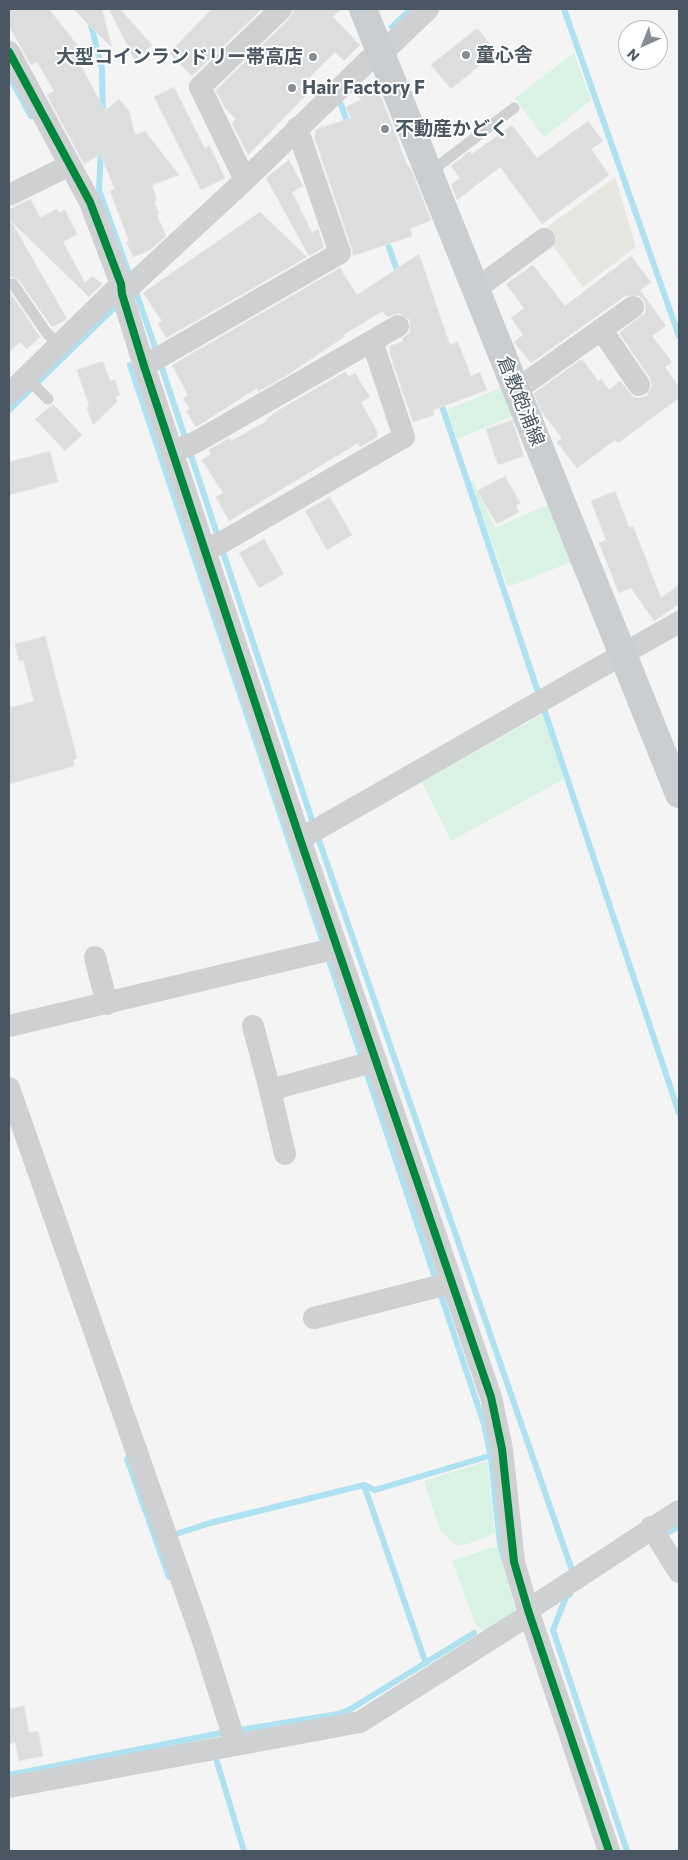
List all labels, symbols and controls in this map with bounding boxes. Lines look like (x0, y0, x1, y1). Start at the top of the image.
north arrow (618, 20, 668, 70)
place label: 童心舎 (476, 44, 533, 66)
place label: 大型コインランドリー帯高店 (56, 46, 303, 68)
text: N (623, 46, 643, 65)
marker: 童心舎 (460, 49, 472, 61)
marker: 大型コインランドリー帯高店 (307, 51, 319, 63)
place label: Hair Factory F (302, 77, 425, 99)
marker: Hair Factory F (286, 82, 298, 94)
place label: 不動産かどく (395, 118, 509, 140)
marker: 不動産かどく (379, 123, 391, 135)
street label: 倉敷飽浦線 (493, 353, 549, 449)

